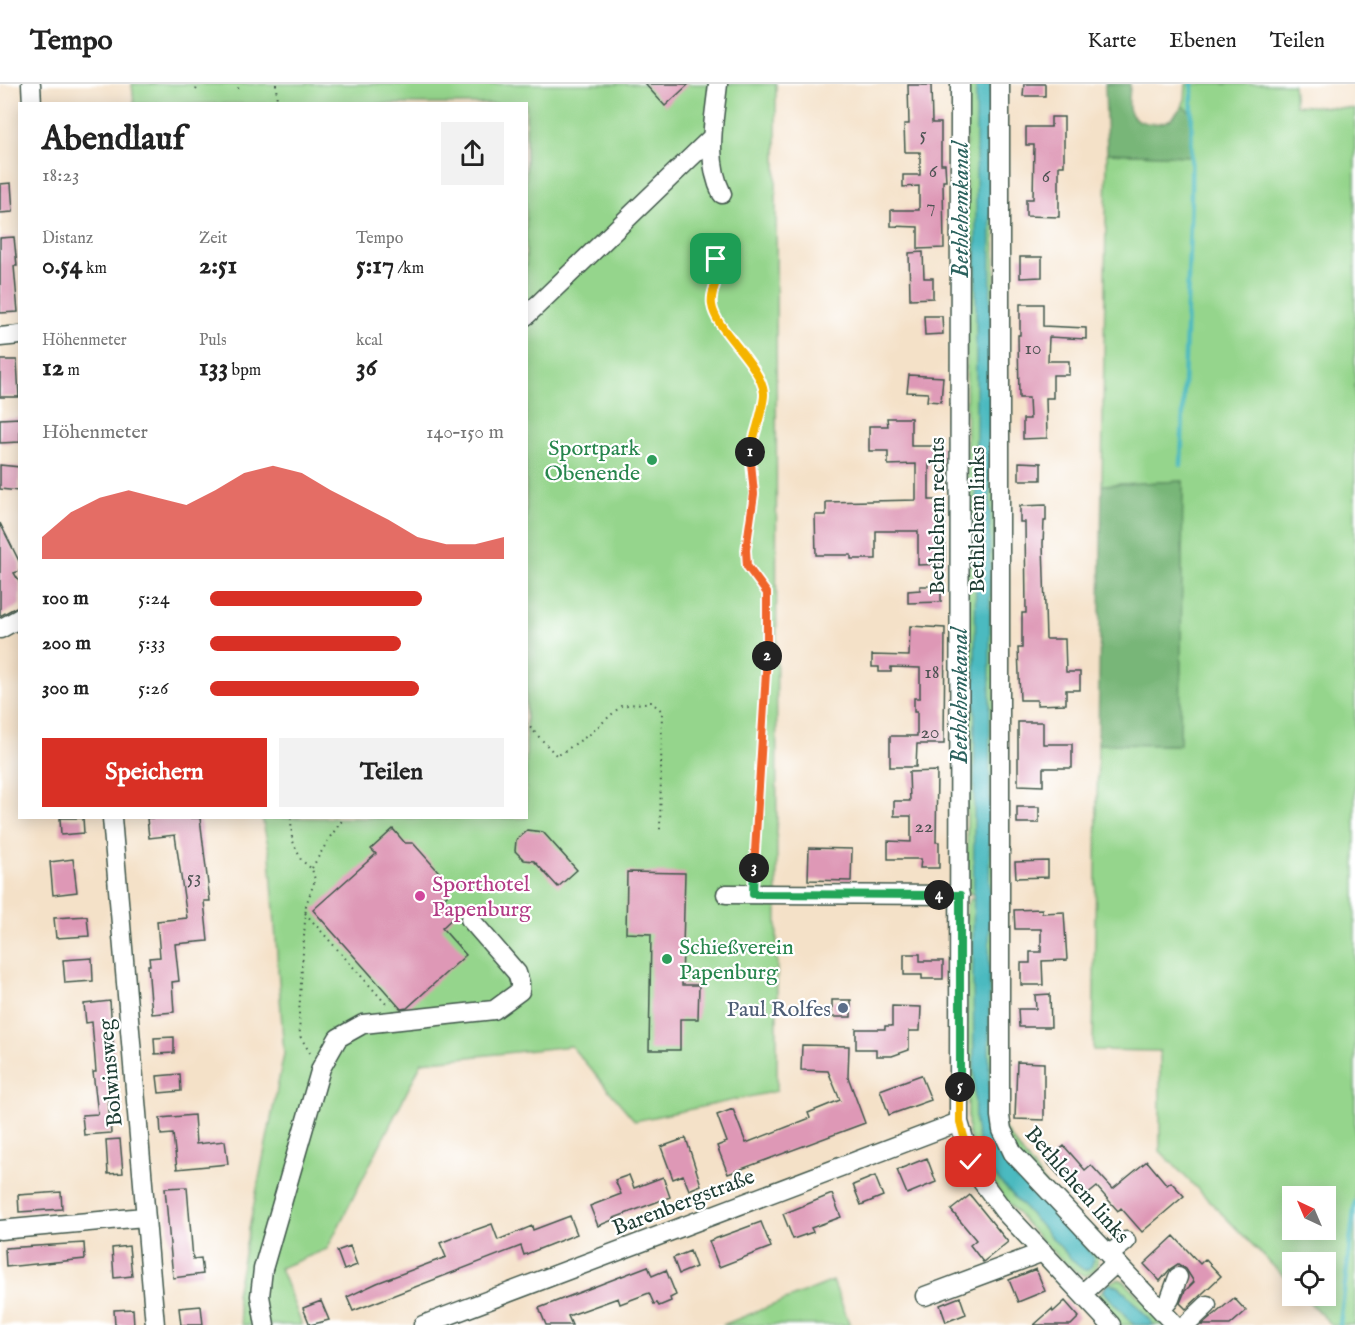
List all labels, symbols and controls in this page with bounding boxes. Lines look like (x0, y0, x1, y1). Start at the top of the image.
text: Tempo (30, 24, 113, 59)
text: Karte (1088, 28, 1136, 55)
text: Ebenen (1169, 28, 1237, 55)
text: Teilen (1270, 28, 1325, 55)
text: Abendlauf (42, 119, 185, 161)
button: share (441, 122, 504, 185)
house number: 5 (919, 122, 927, 147)
water label: Bethlehemkanal (946, 139, 977, 278)
house number: 6 (929, 159, 938, 184)
text: 18:23 (42, 163, 79, 188)
house number: 6 (1042, 164, 1051, 189)
house number: 7 (926, 194, 936, 219)
text: Distanz (42, 229, 93, 249)
text: Zeit (199, 229, 227, 249)
text: Tempo (356, 229, 403, 249)
pin (690, 233, 741, 284)
icon: arrive (699, 242, 732, 275)
text: 0.54 (42, 249, 82, 282)
text: 2:51 (199, 249, 237, 282)
text: 5:17 (356, 249, 394, 282)
text: km (82, 259, 107, 279)
text: /km (394, 259, 424, 279)
text: Höhenmeter (42, 331, 127, 351)
text: Puls (199, 331, 227, 351)
text: kcal (356, 331, 383, 351)
house number: 10 (1024, 336, 1042, 361)
text: 12 (42, 351, 64, 384)
text: 133 (199, 351, 228, 384)
text: 36 (356, 351, 377, 384)
text: m (64, 361, 80, 381)
text: bpm (228, 361, 261, 381)
text: Höhenmeter (42, 420, 148, 445)
text: 140–150 m (426, 420, 504, 445)
place label: Sportpark Obenende (545, 435, 640, 488)
pin: 1 (735, 437, 765, 467)
street label: Bethlehem rechts (924, 437, 952, 595)
text: 1 (747, 442, 753, 462)
street label: Bethlehem links (964, 447, 992, 593)
marker: Sportpark Obenende (645, 453, 659, 467)
text: 100 m (42, 586, 89, 611)
text: 5:24 (138, 586, 170, 611)
water label: Bethlehemkanal (945, 625, 976, 764)
text: 200 m (42, 631, 91, 656)
text: 5:33 (138, 631, 165, 656)
pin: 2 (752, 641, 782, 671)
text: 2 (763, 646, 771, 666)
house number: 18 (924, 660, 940, 685)
text: 300 m (42, 676, 89, 701)
text: 5:26 (138, 676, 168, 701)
house number: 20 (920, 720, 940, 745)
button: Speichern (42, 738, 267, 807)
button: Teilen (279, 738, 504, 807)
house number: 22 (915, 814, 933, 839)
pin: 3 (739, 853, 769, 883)
text: 3 (751, 858, 757, 878)
house number: 53 (187, 865, 201, 890)
place label: Sporthotel Papenburg (432, 871, 532, 924)
pin: 4 (924, 880, 954, 910)
text: 4 (935, 885, 943, 905)
marker: Sporthotel Papenburg (413, 889, 427, 903)
place label: Schießverein Papenburg (679, 934, 794, 987)
marker: Schießverein Papenburg (660, 952, 674, 966)
place label: Paul Rolfes (727, 996, 831, 1024)
marker: Paul Rolfes (836, 1001, 850, 1015)
street label: Bolwinsweg (92, 1017, 130, 1128)
pin: 5 (945, 1072, 975, 1102)
text: 5 (957, 1077, 963, 1097)
street label: Bethlehem links (1018, 1121, 1135, 1250)
pin (945, 1136, 996, 1187)
icon: check (954, 1145, 987, 1178)
street label: Barenbergstraße (609, 1163, 759, 1243)
north arrow (1282, 1186, 1336, 1240)
map controls (1282, 1186, 1336, 1306)
button: locate (1282, 1252, 1336, 1306)

